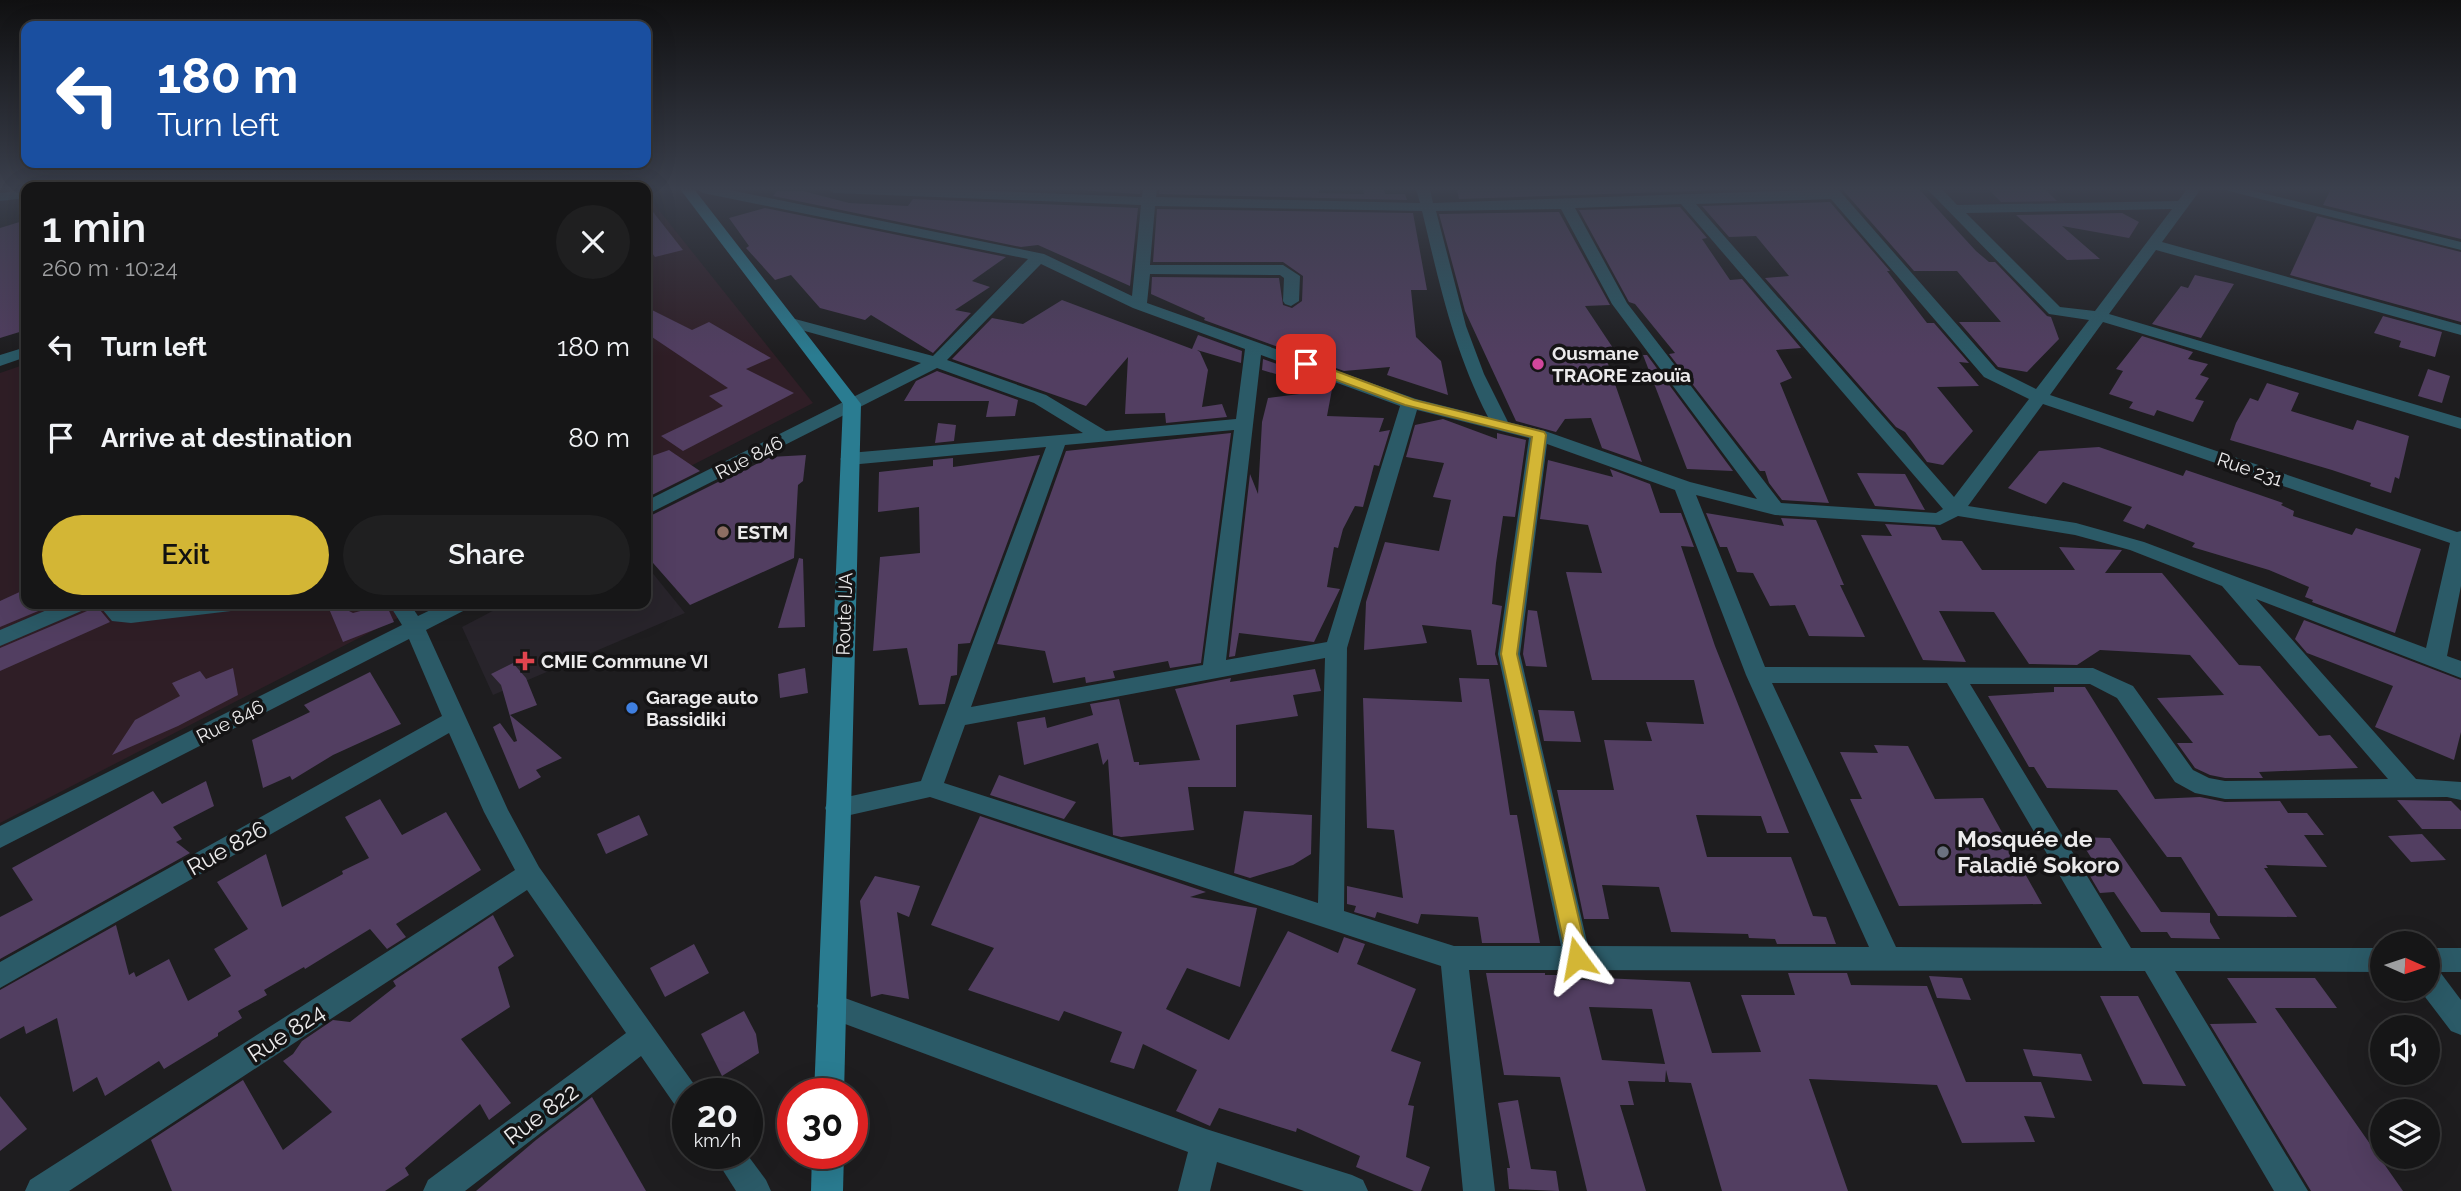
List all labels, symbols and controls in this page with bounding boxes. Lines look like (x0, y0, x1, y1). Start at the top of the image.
text: 180 m (157, 47, 298, 104)
icon: left (42, 49, 133, 140)
text: Turn left (157, 106, 279, 143)
text: 1 min (42, 203, 146, 252)
button: close (556, 205, 630, 279)
text: 260 m · 10:24 (42, 254, 178, 281)
icon: left (42, 328, 80, 366)
text: Turn left (101, 332, 207, 362)
text: 180 m (557, 332, 630, 362)
pin (1276, 334, 1336, 394)
place label: Ousmane TRAORE zaouïa (1552, 342, 1691, 386)
icon: arrive (1287, 345, 1325, 383)
marker: Ousmane TRAORE zaouïa (1530, 356, 1546, 372)
icon: arrive (42, 419, 80, 457)
text: Arrive at destination (101, 423, 352, 453)
text: 80 m (568, 423, 630, 453)
street label: Rue 846 (712, 431, 786, 483)
street label: Rue 231 (2214, 448, 2286, 490)
button: Exit (42, 515, 329, 595)
button: Share (343, 515, 630, 595)
place label: ESTM (737, 521, 788, 543)
marker: ESTM (715, 524, 731, 540)
street label: Route IJA (832, 572, 856, 656)
place label: CMIE Commune VI (541, 650, 709, 672)
marker: CMIE Commune VI (515, 651, 535, 671)
place label: Garage auto Bassidiki (646, 686, 758, 730)
street label: Rue 846 (193, 695, 267, 747)
marker: Garage auto Bassidiki (624, 700, 640, 716)
street label: Rue 826 (182, 815, 272, 881)
place label: Mosquée de Faladié Sokoro (1957, 825, 2120, 878)
marker: Mosquée de Faladié Sokoro (1935, 844, 1951, 860)
position arrow (1540, 921, 1614, 995)
north arrow (2370, 931, 2440, 1001)
map controls (2370, 931, 2440, 1169)
street label: Rue 824 (242, 998, 329, 1067)
button: sound (2370, 1015, 2440, 1085)
street label: Rue 822 (498, 1077, 583, 1150)
speed limit sign: 30 (777, 1078, 868, 1169)
text: 20 (697, 1094, 738, 1135)
button: layers (2370, 1099, 2440, 1169)
text: km/h (694, 1130, 741, 1151)

